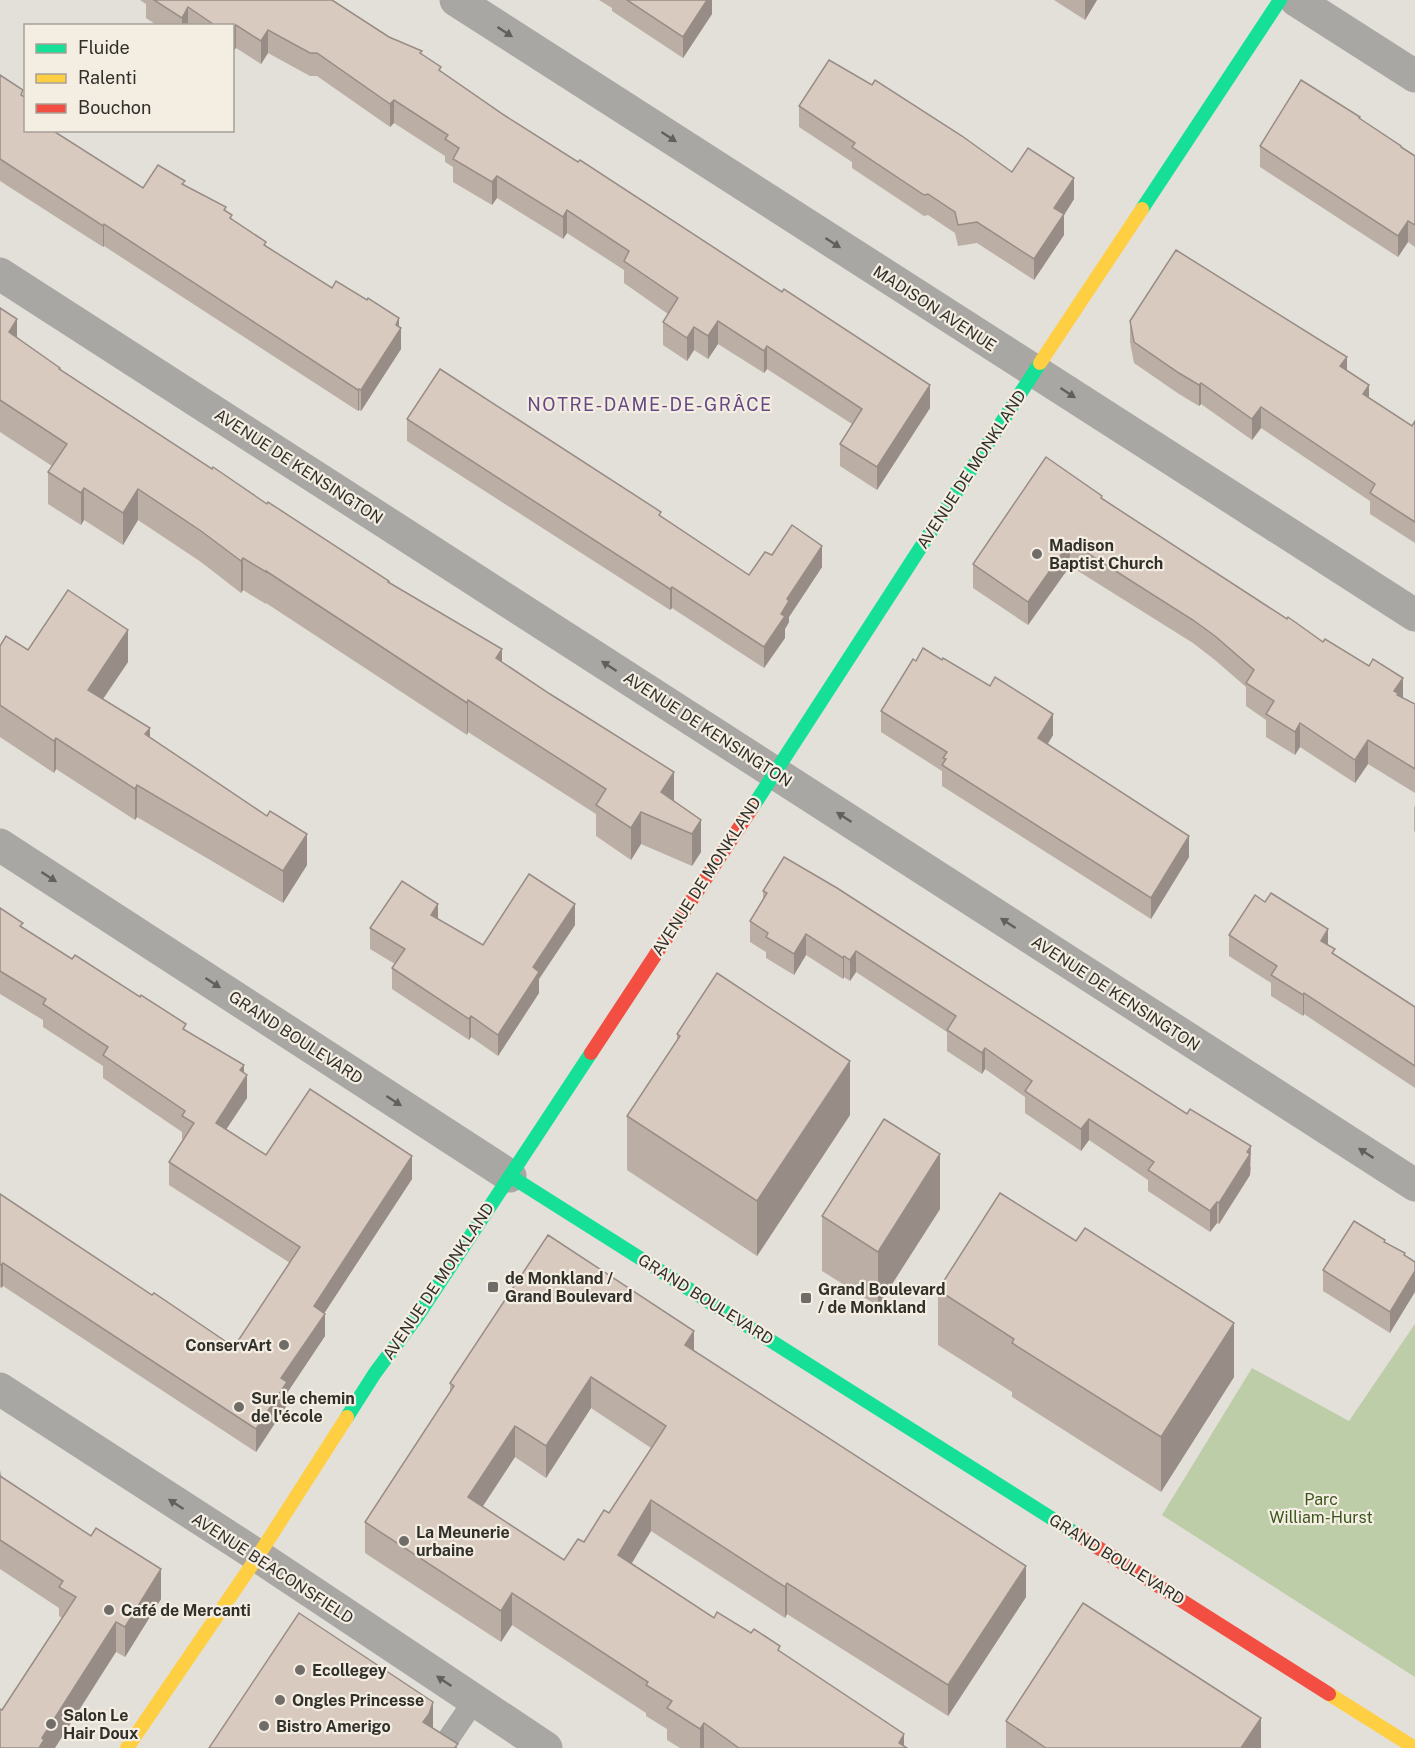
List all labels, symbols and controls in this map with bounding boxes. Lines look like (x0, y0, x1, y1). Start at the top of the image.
legend (24, 24, 234, 132)
one-way arrow (497, 26, 513, 37)
text: Fluide (78, 37, 130, 58)
text: Ralenti (78, 67, 137, 88)
text: Bouchon (78, 97, 151, 118)
one-way arrow (661, 132, 677, 143)
one-way arrow (825, 237, 841, 248)
street label: MADISON AVENUE (870, 262, 1000, 355)
street label: AVENUE DE MONKLAND (913, 386, 1030, 552)
one-way arrow (1060, 387, 1076, 398)
district label: NOTRE-DAME-DE-GRÂCE (527, 394, 773, 415)
street label: AVENUE DE KENSINGTON (211, 405, 386, 528)
place label: Madison Baptist Church (1049, 536, 1163, 573)
marker: Madison Baptist Church (1030, 547, 1044, 561)
one-way arrow (601, 660, 617, 671)
street label: AVENUE DE KENSINGTON (620, 668, 795, 791)
street label: AVENUE DE MONKLAND (648, 793, 765, 959)
one-way arrow (836, 811, 852, 823)
one-way arrow (41, 871, 57, 882)
one-way arrow (999, 917, 1016, 928)
street label: AVENUE DE KENSINGTON (1028, 932, 1203, 1055)
one-way arrow (204, 977, 220, 989)
street label: GRAND BOULEVARD (225, 987, 366, 1088)
one-way arrow (386, 1095, 402, 1106)
one-way arrow (1358, 1148, 1374, 1159)
street label: AVENUE DE MONKLAND (379, 1199, 498, 1363)
street label: GRAND BOULEVARD (635, 1250, 777, 1349)
place label: de Monkland / Grand Boulevard (505, 1269, 632, 1306)
marker: de Monkland / Grand Boulevard (486, 1280, 500, 1294)
place label: Grand Boulevard / de Monkland (818, 1280, 945, 1317)
marker: Grand Boulevard / de Monkland (799, 1291, 813, 1305)
place label: ConservArt (185, 1336, 272, 1355)
marker: ConservArt (277, 1338, 291, 1352)
place label: Sur le chemin de l'école (251, 1389, 355, 1426)
marker: Sur le chemin de l'école (232, 1400, 246, 1414)
park label: Parc William-Hurst (1269, 1490, 1373, 1527)
one-way arrow (169, 1498, 185, 1510)
street label: AVENUE BEACONSFIELD (188, 1509, 357, 1628)
street label: GRAND BOULEVARD (1046, 1510, 1188, 1609)
place label: La Meunerie urbaine (416, 1523, 510, 1560)
marker: La Meunerie urbaine (397, 1534, 411, 1548)
place label: Café de Mercanti (121, 1601, 251, 1620)
marker: Café de Mercanti (102, 1603, 116, 1617)
place label: Ecollegey (312, 1661, 387, 1680)
marker: Ecollegey (293, 1663, 307, 1677)
one-way arrow (436, 1676, 452, 1687)
place label: Ongles Princesse (292, 1691, 424, 1710)
marker: Ongles Princesse (273, 1693, 287, 1707)
place label: Salon Le Hair Doux (63, 1706, 139, 1743)
marker: Salon Le Hair Doux (44, 1717, 58, 1731)
place label: Bistro Amerigo (276, 1717, 391, 1736)
marker: Bistro Amerigo (257, 1719, 271, 1733)

